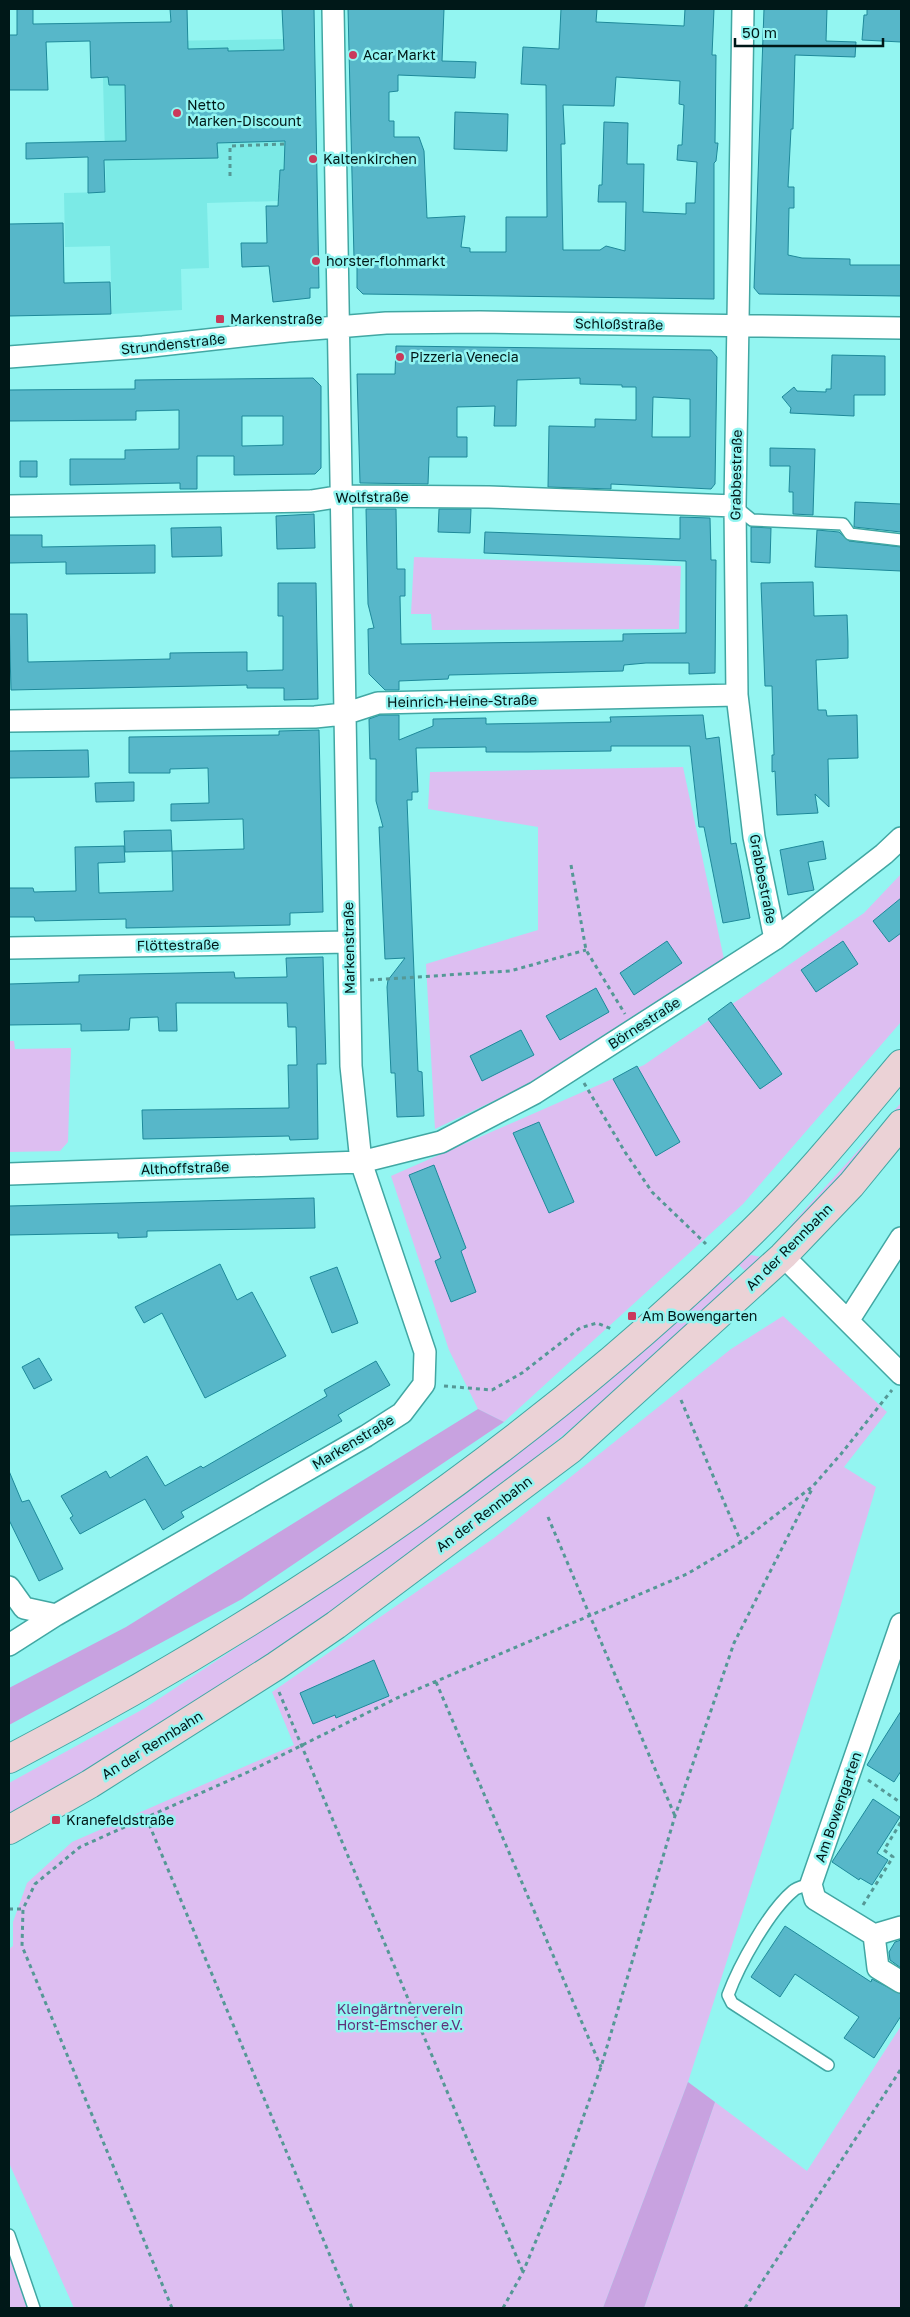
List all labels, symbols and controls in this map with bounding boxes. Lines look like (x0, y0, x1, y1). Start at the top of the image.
scale bar (735, 15, 882, 47)
text: 50 m (742, 23, 777, 41)
place label: Acar Markt (363, 46, 436, 63)
marker: Acar Markt (347, 49, 359, 61)
place label: Netto Marken-Discount (187, 96, 302, 129)
marker: Netto Marken-Discount (171, 107, 183, 119)
place label: Kaltenkirchen (323, 150, 417, 167)
marker: Kaltenkirchen (307, 153, 319, 165)
place label: horster-flohmarkt (326, 252, 446, 269)
marker: horster-flohmarkt (310, 255, 322, 267)
place label: Markenstraße (230, 310, 322, 327)
marker: Markenstraße (214, 313, 226, 325)
street label: Schloßstraße (575, 314, 663, 333)
street label: Strundenstraße (120, 330, 226, 357)
place label: Pizzeria Venecia (410, 348, 519, 365)
marker: Pizzeria Venecia (394, 351, 406, 363)
street label: Grabbestraße (726, 429, 745, 521)
street label: Wolfstraße (335, 487, 409, 506)
street label: Heinrich-Heine-Straße (387, 691, 537, 710)
street label: Grabbestraße (746, 833, 781, 925)
street label: Markenstraße (339, 902, 358, 994)
street label: Flöttestraße (136, 935, 220, 954)
street label: Börnestraße (605, 993, 683, 1052)
street label: Althoffstraße (140, 1157, 230, 1178)
street label: An der Rennbahn (742, 1200, 836, 1294)
place label: Am Bowengarten (642, 1307, 757, 1324)
marker: Am Bowengarten (626, 1310, 638, 1322)
street label: Markenstraße (309, 1411, 397, 1473)
street label: An der Rennbahn (432, 1472, 535, 1555)
street label: An der Rennbahn (98, 1707, 205, 1782)
street label: Am Bowengarten (811, 1749, 864, 1864)
place label: Kranefeldstraße (66, 1811, 174, 1828)
marker: Kranefeldstraße (50, 1814, 62, 1826)
park label: Kleingärtnerverein Horst-Emscher e.V. (337, 2000, 463, 2033)

